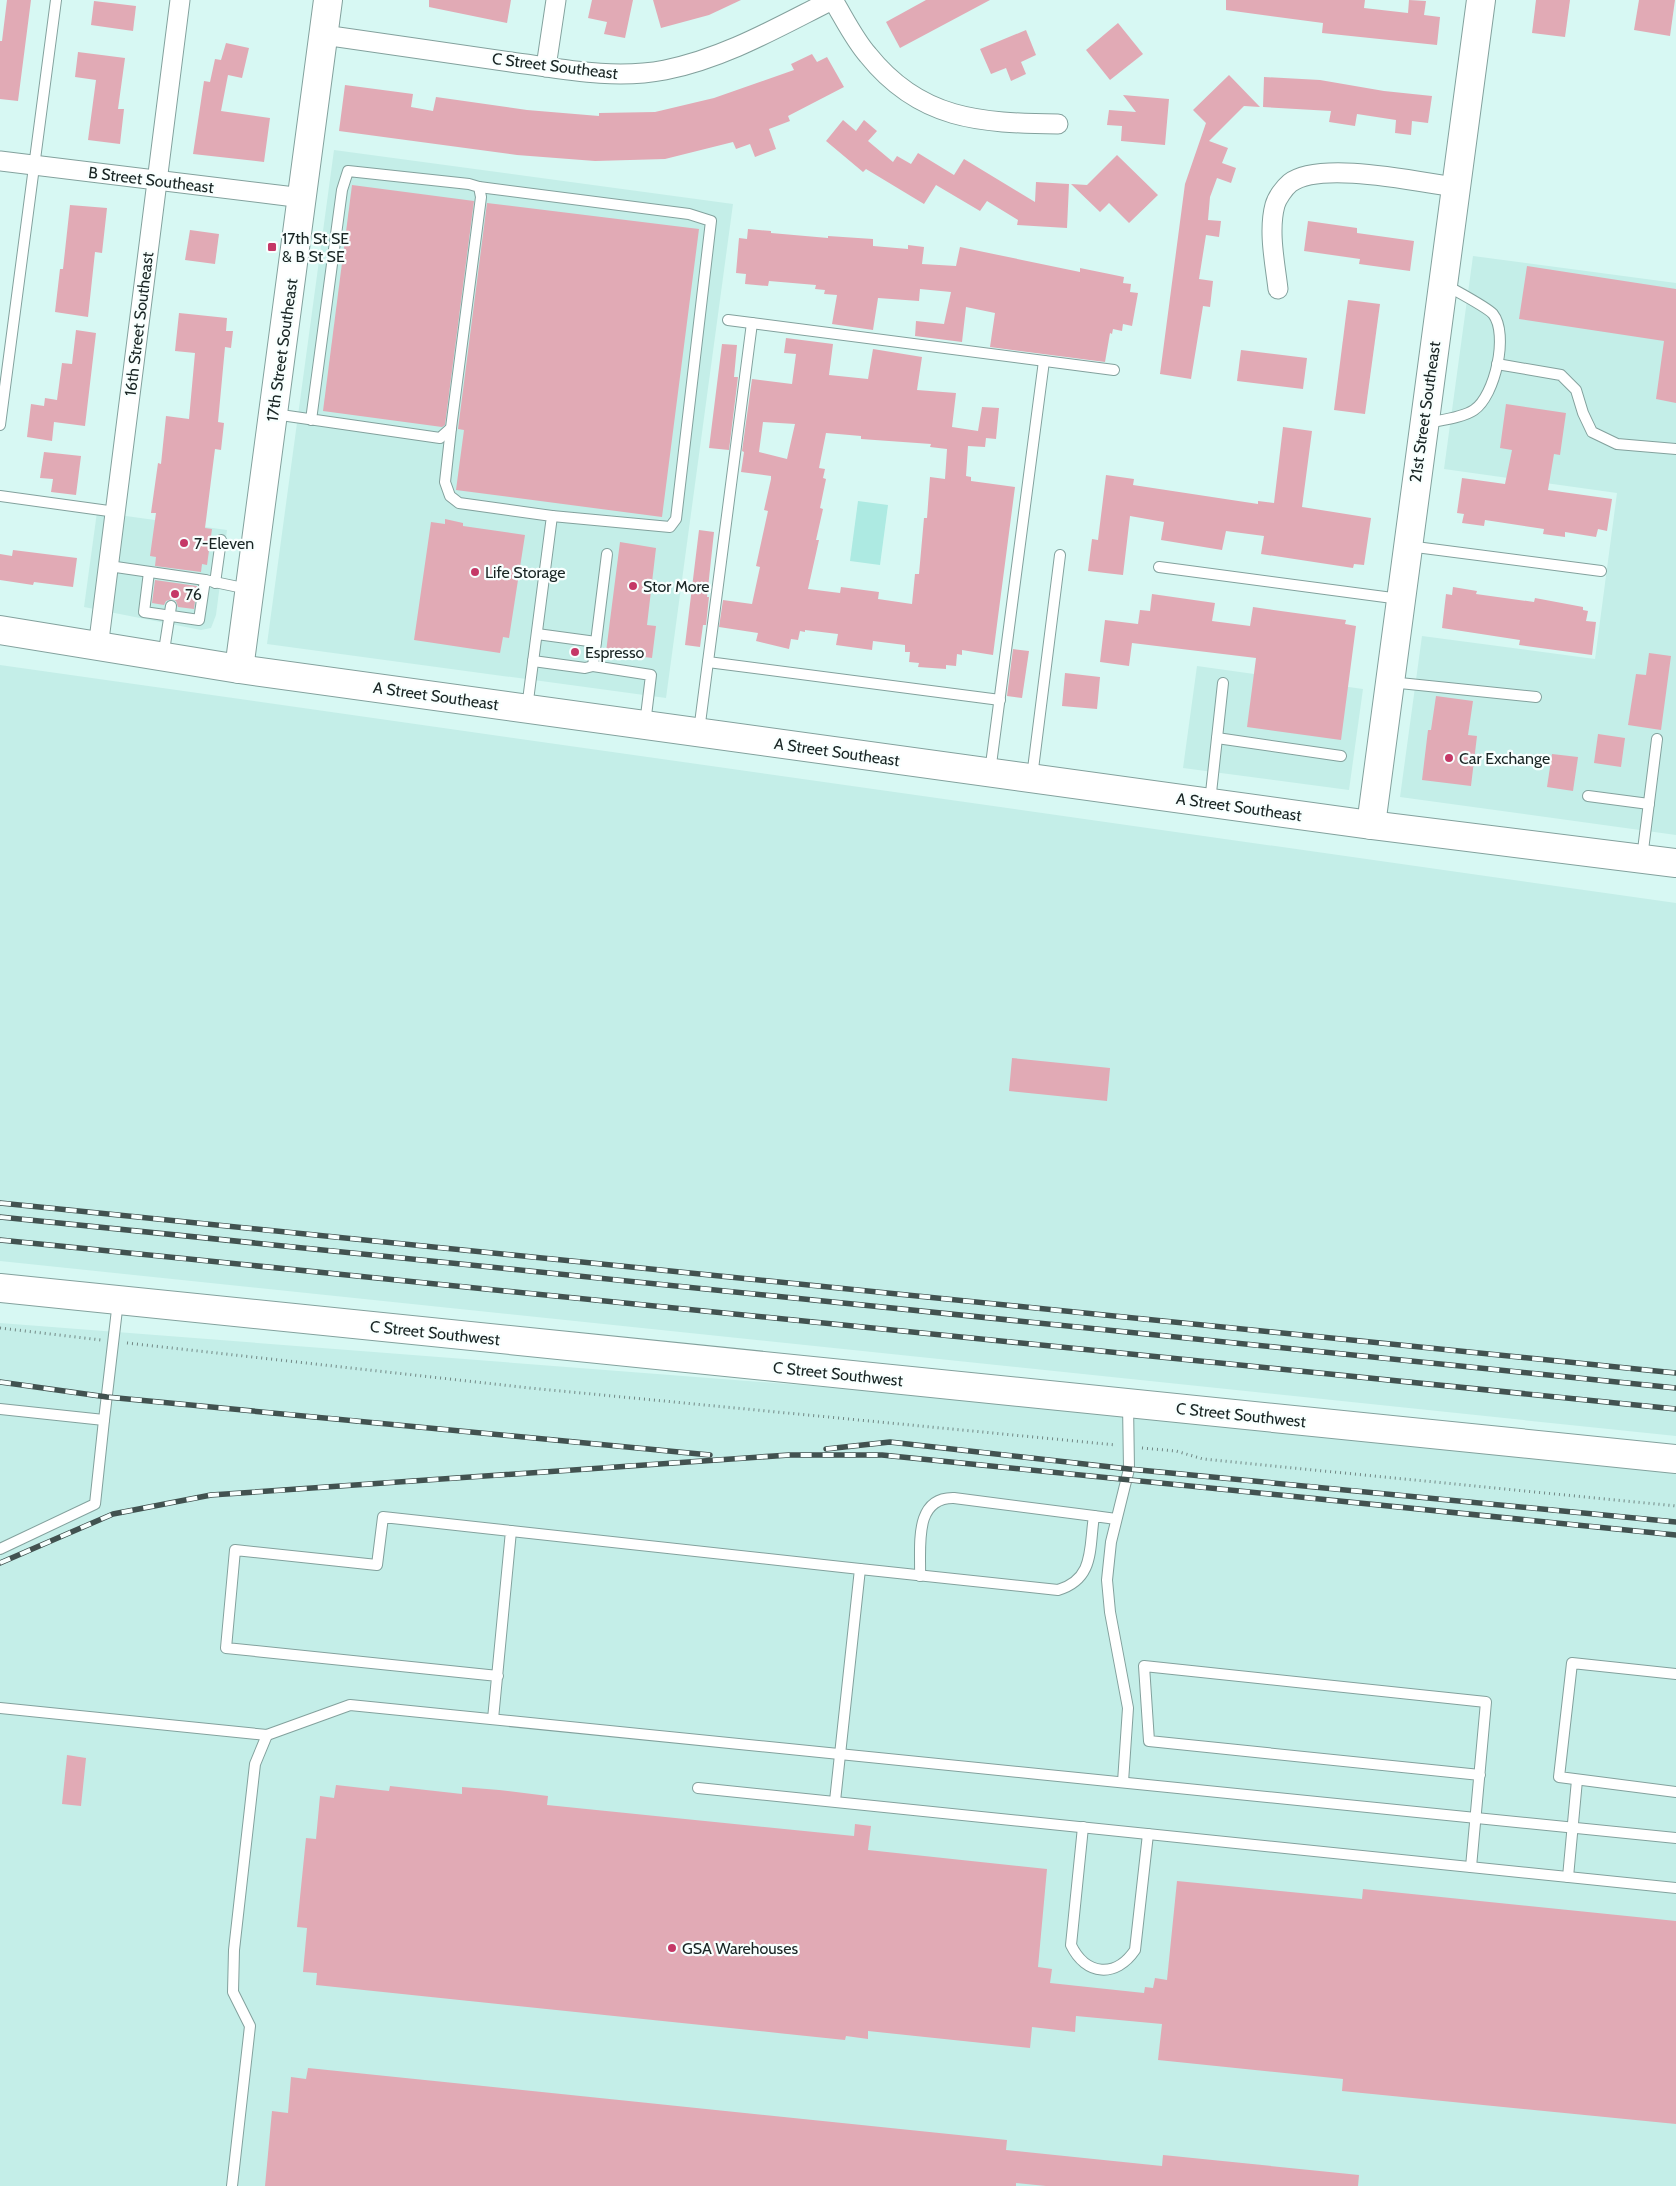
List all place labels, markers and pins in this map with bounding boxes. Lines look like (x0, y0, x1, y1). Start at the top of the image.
place label: 17th St SE & B St SE (282, 229, 349, 266)
marker: 17th St SE & B St SE (266, 241, 278, 253)
place label: 7-Eleven (194, 534, 254, 553)
marker: 7-Eleven (178, 537, 190, 549)
place label: Life Storage (485, 563, 565, 582)
marker: Life Storage (469, 566, 481, 578)
place label: Stor More (643, 577, 710, 596)
marker: Stor More (627, 580, 639, 592)
place label: 76 (185, 585, 202, 604)
marker: 76 (169, 588, 181, 600)
place label: Espresso (585, 643, 645, 662)
marker: Espresso (569, 646, 581, 658)
place label: Car Exchange (1459, 749, 1550, 768)
marker: Car Exchange (1443, 752, 1455, 764)
place label: GSA Warehouses (682, 1939, 798, 1958)
marker: GSA Warehouses (666, 1942, 678, 1954)

